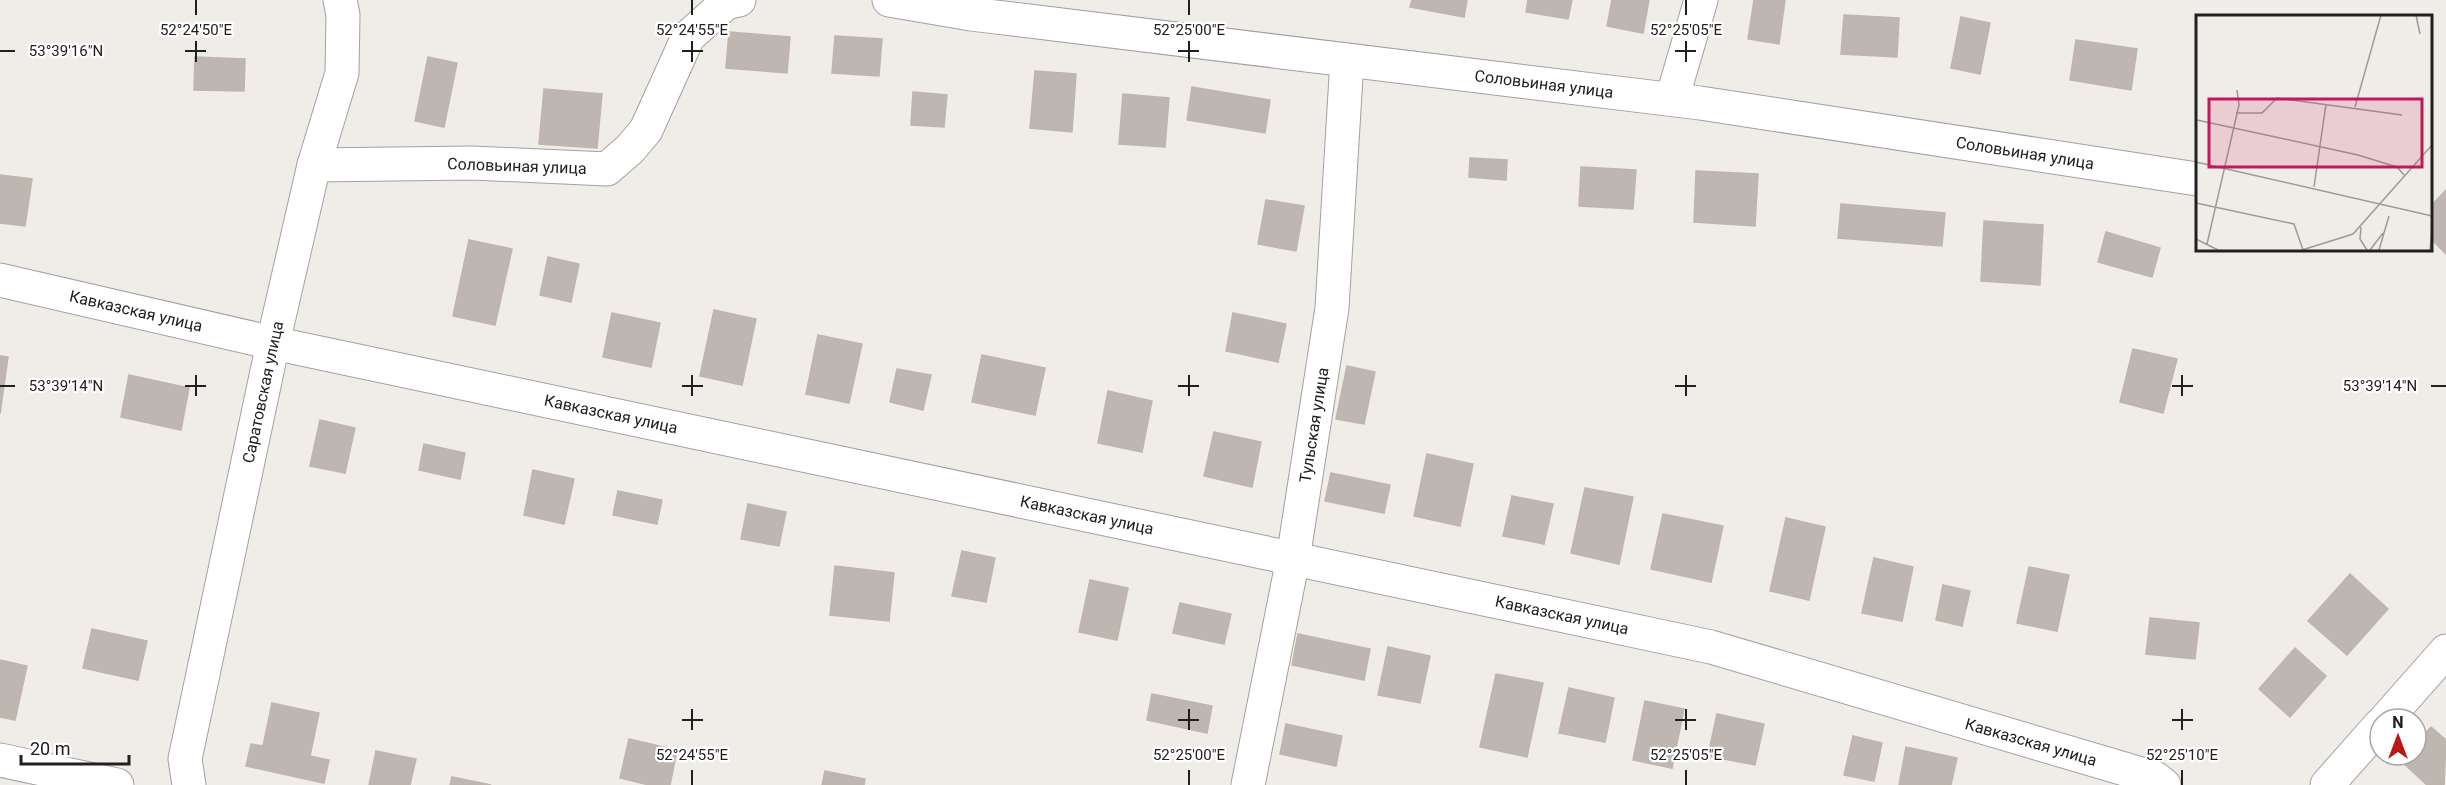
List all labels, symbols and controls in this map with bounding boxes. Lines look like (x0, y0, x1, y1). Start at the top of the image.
inset map (2196, 15, 2431, 250)
text: 52°24'50"E (160, 21, 233, 39)
text: 52°24'55"E (656, 21, 729, 39)
text: 52°25'00"E (1153, 21, 1226, 39)
text: 52°25'05"E (1650, 21, 1723, 39)
text: 53°39'16"N (29, 42, 103, 60)
street label: Соловьиная улица (1474, 66, 1614, 102)
street label: Соловьиная улица (1955, 133, 2095, 173)
street label: Соловьиная улица (447, 154, 587, 178)
street label: Кавказская улица (68, 286, 204, 336)
street label: Саратовская улица (239, 319, 287, 465)
street label: Тульская улица (1295, 366, 1333, 484)
text: 53°39'14"N (29, 377, 103, 395)
text: 53°39'14"N (2343, 377, 2417, 395)
street label: Кавказская улица (543, 391, 679, 437)
street label: Кавказская улица (1019, 492, 1155, 538)
street label: Кавказская улица (1494, 592, 1630, 638)
north arrow (2368, 707, 2428, 767)
text: N (2392, 713, 2404, 732)
street label: Кавказская улица (1963, 714, 2099, 770)
scale bar (21, 728, 129, 766)
text: 20 m (30, 738, 70, 759)
text: 52°24'55"E (656, 746, 729, 764)
text: 52°25'00"E (1153, 746, 1226, 764)
text: 52°25'05"E (1650, 746, 1723, 764)
text: 52°25'10"E (2146, 746, 2219, 764)

